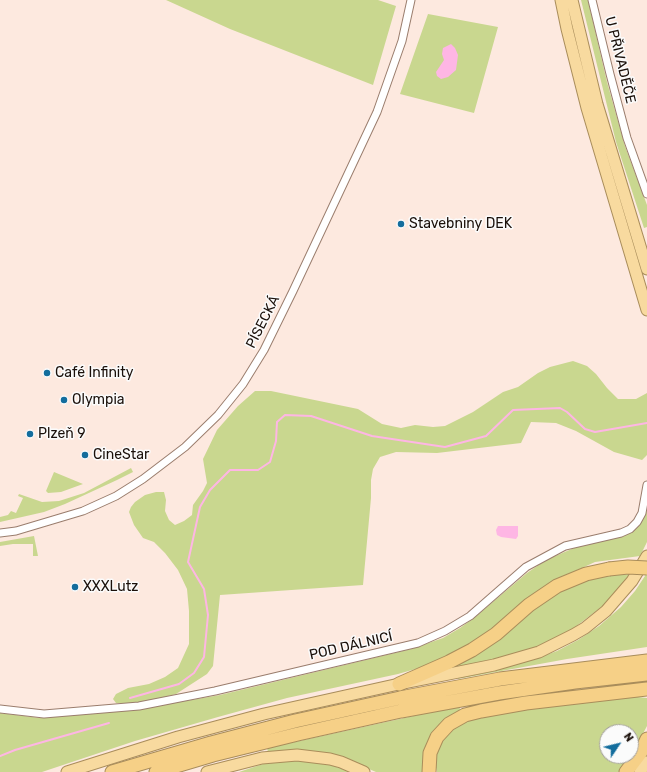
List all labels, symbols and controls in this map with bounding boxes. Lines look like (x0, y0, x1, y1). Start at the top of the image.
street label: U PŘIVADĚČE (601, 15, 639, 105)
place label: Stavebniny DEK (409, 216, 512, 232)
marker: Stavebniny DEK (396, 219, 406, 229)
street label: PÍSECKÁ (243, 293, 283, 351)
place label: Café Infinity (55, 365, 133, 381)
marker: Café Infinity (42, 368, 52, 378)
place label: Olympia (72, 392, 125, 408)
marker: Olympia (59, 395, 69, 405)
place label: Plzeň 9 (38, 426, 85, 442)
marker: Plzeň 9 (25, 429, 35, 439)
place label: CineStar (93, 447, 149, 463)
marker: CineStar (80, 450, 90, 460)
place label: XXXLutz (83, 579, 138, 595)
marker: XXXLutz (70, 582, 80, 592)
street label: POD DÁLNICÍ (308, 628, 394, 664)
north arrow (599, 724, 639, 764)
text: N (621, 730, 636, 744)

